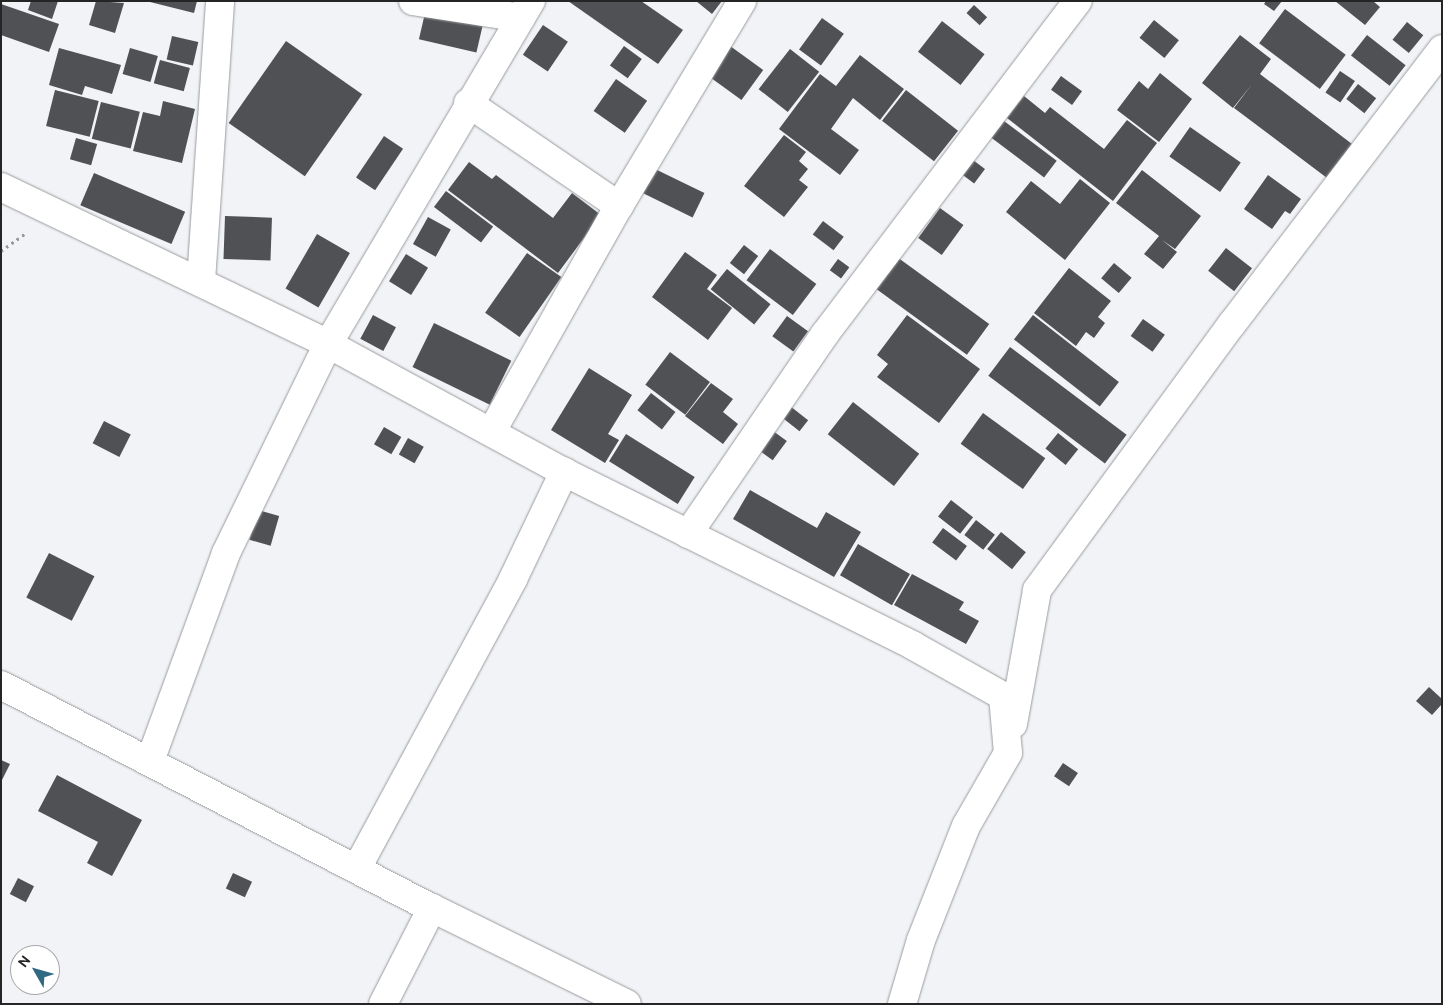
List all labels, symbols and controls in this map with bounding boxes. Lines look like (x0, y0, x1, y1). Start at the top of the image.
north arrow (10, 945, 60, 995)
text: N (14, 952, 33, 970)

